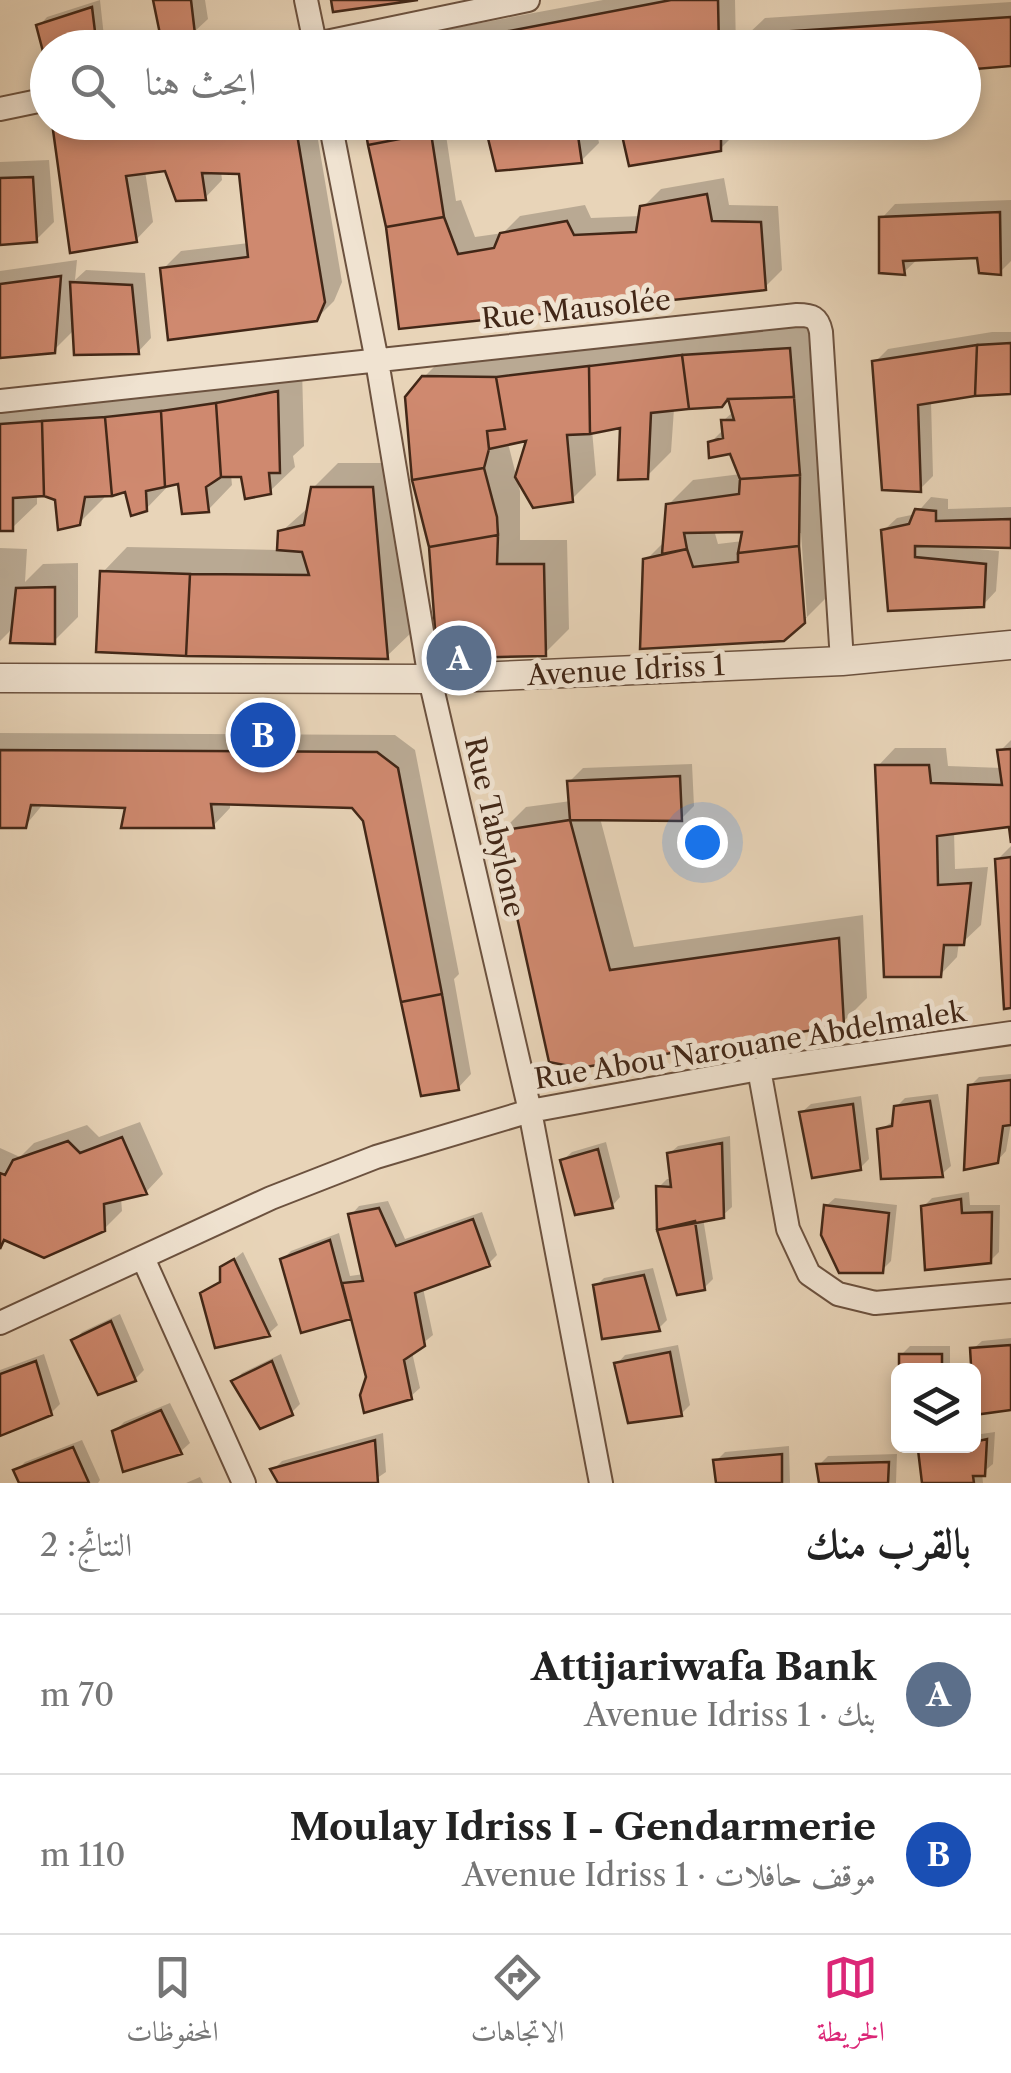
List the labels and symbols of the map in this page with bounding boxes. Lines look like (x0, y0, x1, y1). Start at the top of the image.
street label: Rue Mausolée (480, 282, 672, 336)
pin: A (426, 620, 492, 696)
street label: Avenue Idriss 1 (525, 648, 726, 692)
pin: B (230, 698, 296, 772)
street label: Rue Tabylone (458, 734, 532, 920)
your location (677, 817, 728, 868)
street label: Rue Abou Narouane Abdelmalek (532, 994, 970, 1096)

